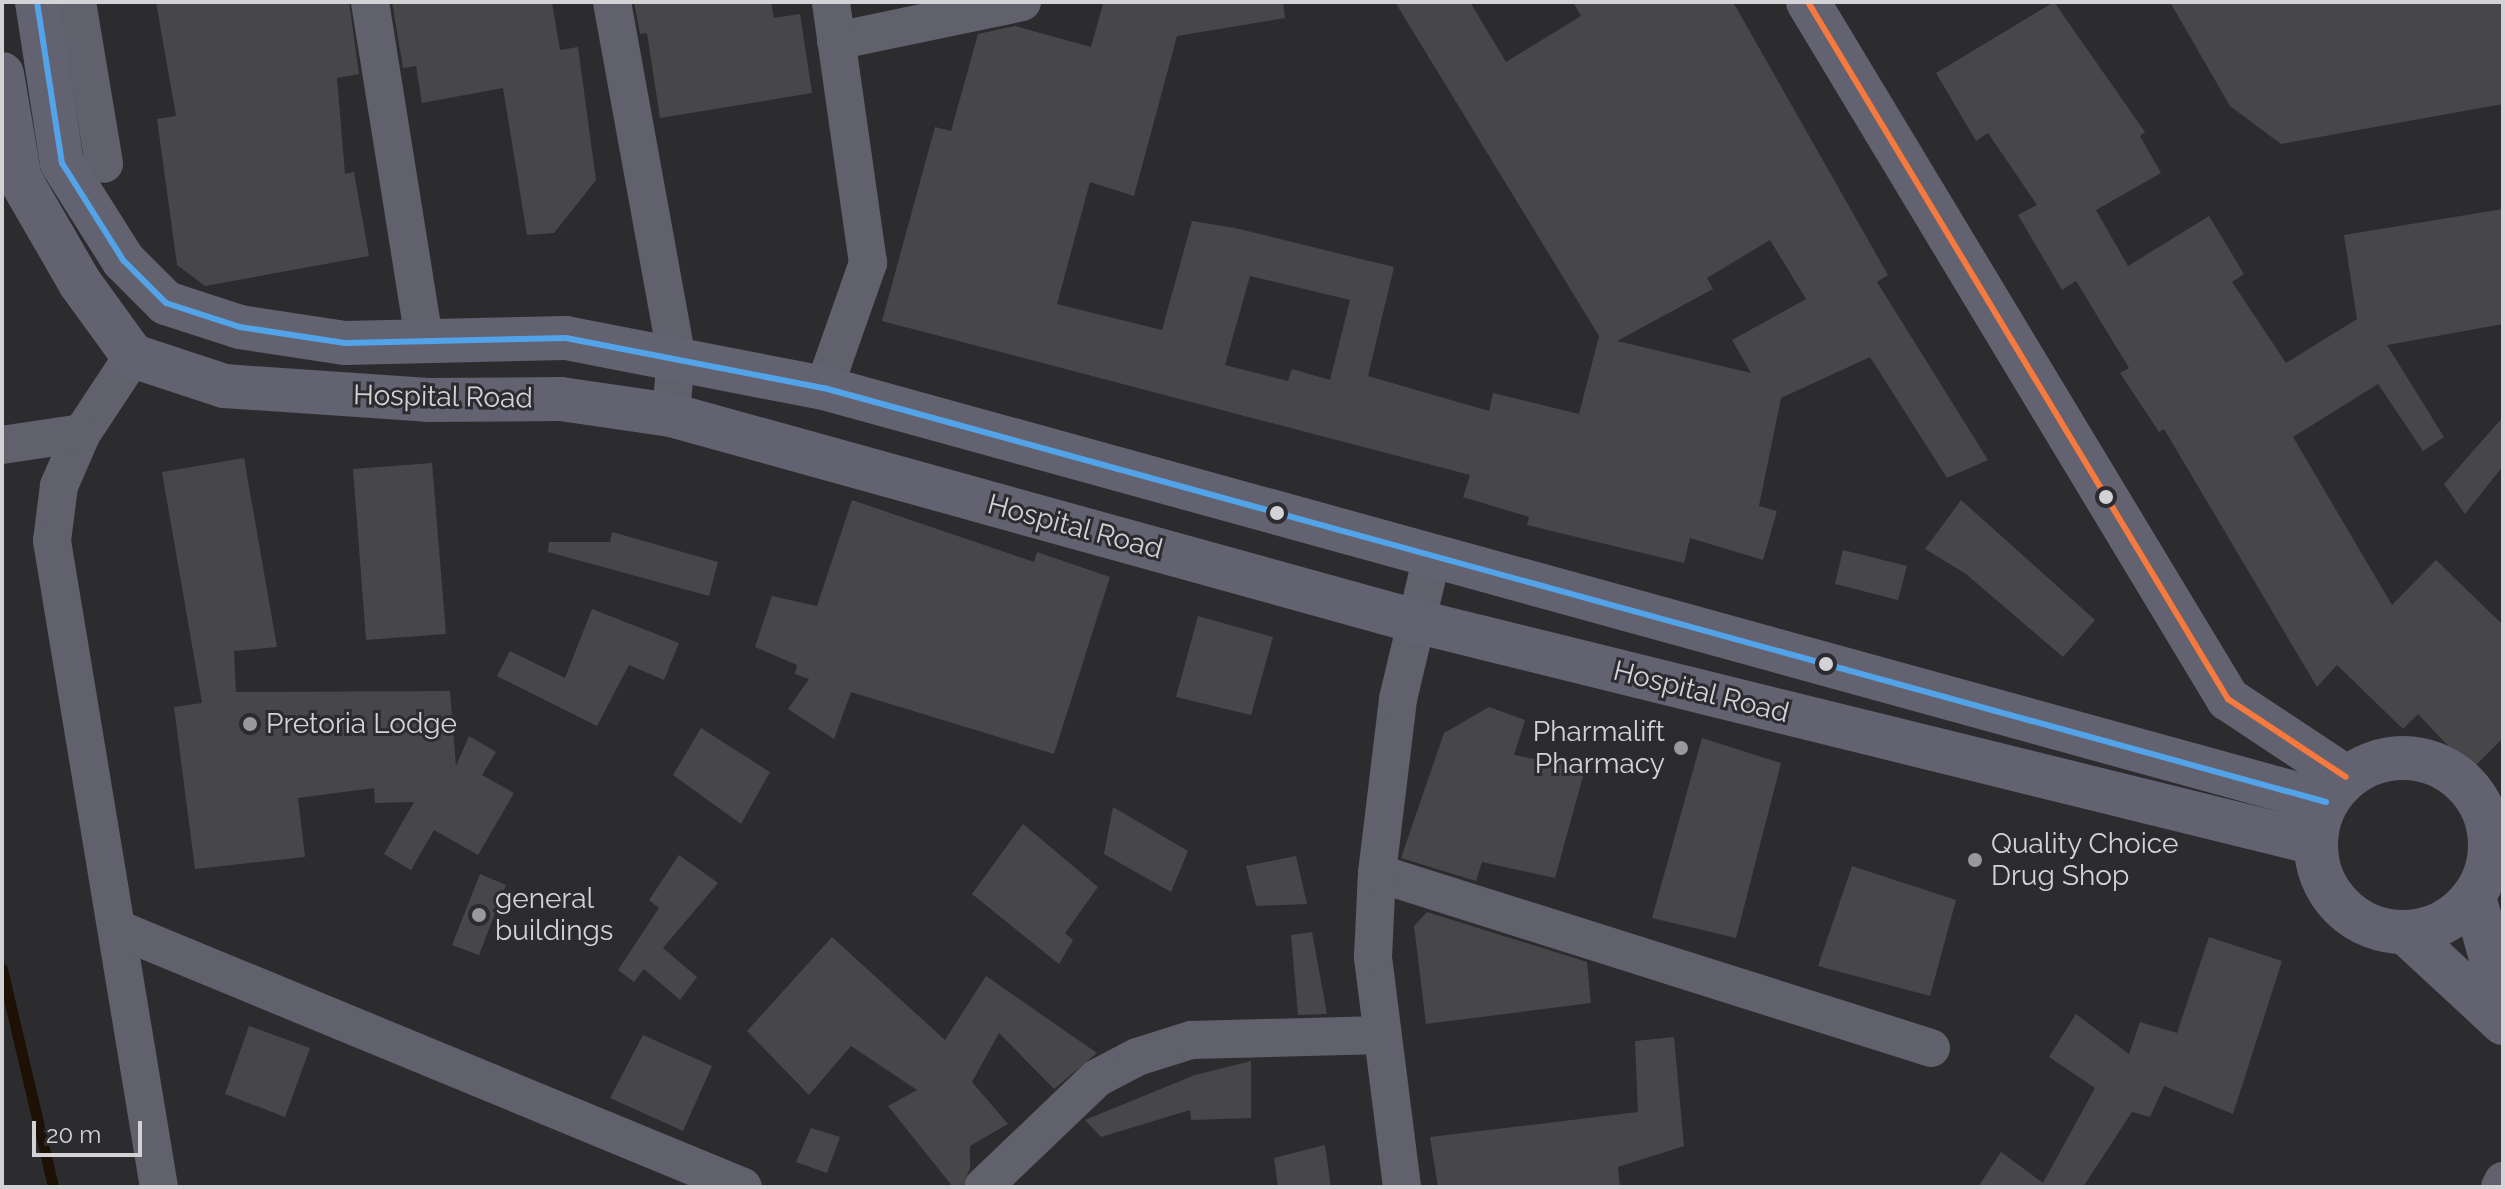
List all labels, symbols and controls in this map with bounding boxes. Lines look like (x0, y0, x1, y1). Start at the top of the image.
street label: Hospital Road (352, 379, 534, 415)
street label: Hospital Road (983, 487, 1167, 567)
unlabelled marker (2098, 489, 2114, 505)
unlabelled marker (1269, 505, 1285, 521)
street label: Hospital Road (1609, 654, 1793, 730)
unlabelled marker (1818, 656, 1834, 672)
place label: Pretoria Lodge (266, 707, 457, 741)
marker: Pretoria Lodge (241, 715, 259, 733)
place label: Pharmalift Pharmacy (1533, 715, 1665, 781)
marker: Pharmalift Pharmacy (1672, 739, 1690, 757)
place label: Quality Choice Drug Shop (1991, 827, 2179, 893)
marker: Quality Choice Drug Shop (1966, 851, 1984, 869)
place label: general buildings (495, 882, 613, 948)
marker: general buildings (470, 906, 488, 924)
scale bar (36, 1105, 146, 1155)
text: 20 m (46, 1120, 101, 1149)

